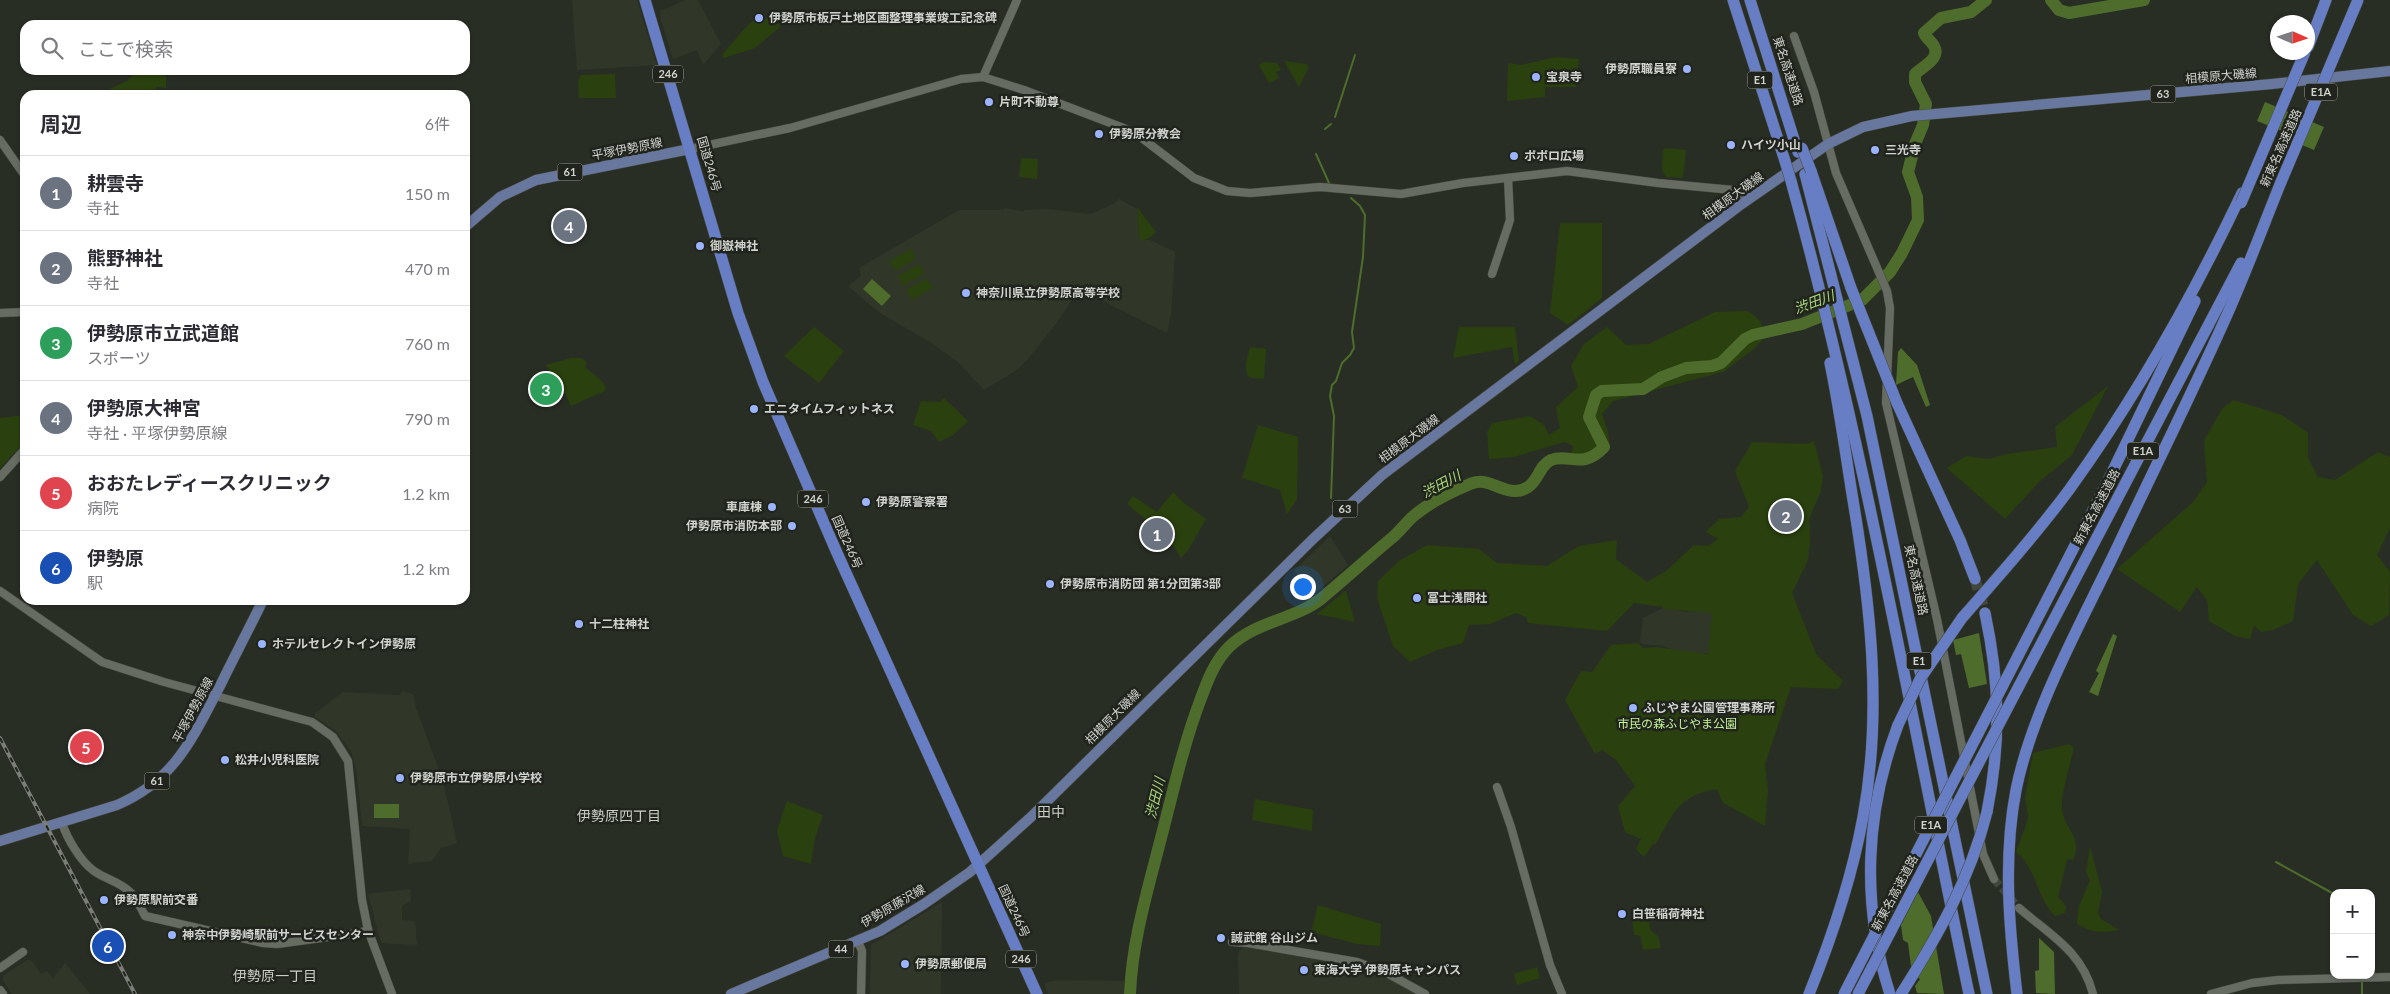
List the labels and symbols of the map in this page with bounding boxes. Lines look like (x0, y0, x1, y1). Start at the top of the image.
place label: 伊勢原市板戸土地区画整理事業竣工記念碑 (769, 10, 997, 25)
marker: 伊勢原市板戸土地区画整理事業竣工記念碑 (753, 12, 765, 24)
north arrow (2270, 15, 2315, 60)
street label: 東名高速道路 (1770, 34, 1807, 107)
place label: 伊勢原職員寮 (1605, 61, 1677, 76)
marker: 伊勢原職員寮 (1681, 63, 1693, 75)
street label: 相模原大磯線 (2184, 65, 2257, 86)
road number: 246 (653, 66, 683, 82)
place label: 宝泉寺 (1546, 69, 1582, 84)
marker: 宝泉寺 (1530, 71, 1542, 83)
road number: E1 (1748, 72, 1772, 88)
road number: E1A (2305, 84, 2337, 100)
road number: 63 (2150, 86, 2176, 102)
place label: 片町不動尊 (999, 94, 1059, 109)
marker: 片町不動尊 (983, 96, 995, 108)
street label: 新東名高速道路 (2257, 106, 2304, 189)
place label: 伊勢原分教会 (1109, 126, 1181, 141)
marker: 伊勢原分教会 (1093, 128, 1105, 140)
street label: 平塚伊勢原線 (590, 134, 664, 163)
street label: 国道246号 (694, 134, 725, 193)
place label: ハイツ小山 (1741, 137, 1801, 152)
marker: ハイツ小山 (1725, 139, 1737, 151)
place label: 三光寺 (1885, 142, 1921, 157)
marker: 三光寺 (1869, 144, 1881, 156)
place label: ポポロ広場 (1524, 148, 1584, 163)
marker: ポポロ広場 (1508, 150, 1520, 162)
road number: 61 (558, 163, 582, 180)
street label: 相模原大磯線 (1699, 168, 1766, 223)
pin: 4 (553, 207, 585, 245)
place label: 御嶽神社 (710, 238, 758, 253)
marker: 御嶽神社 (694, 240, 706, 252)
place label: 神奈川県立伊勢原高等学校 (976, 285, 1120, 300)
water label: 渋田川 (1791, 286, 1838, 317)
marker: 神奈川県立伊勢原高等学校 (960, 287, 972, 299)
pin: 3 (530, 370, 562, 408)
place label: エニタイムフィットネス (764, 401, 895, 416)
marker: エニタイムフィットネス (748, 403, 760, 415)
street label: 相模原大磯線 (1375, 411, 1442, 466)
road number: E1A (2127, 442, 2159, 460)
water label: 渋田川 (1418, 465, 1465, 501)
street label: 新東名高速道路 (2070, 466, 2123, 547)
road number: 246 (798, 490, 828, 508)
place label: 伊勢原警察署 (876, 494, 948, 509)
marker: 伊勢原警察署 (860, 496, 872, 508)
pin: 2 (1770, 497, 1802, 535)
place label: 車庫棟 (726, 499, 762, 514)
road number: 63 (1332, 500, 1358, 518)
marker: 車庫棟 (766, 501, 778, 513)
street label: 国道246号 (829, 513, 866, 571)
pin: 1 (1141, 515, 1173, 553)
place label: 伊勢原市消防本部 (686, 518, 782, 533)
marker: 伊勢原市消防本部 (786, 520, 798, 532)
street label: 東名高速道路 (1902, 543, 1931, 617)
your location (1290, 574, 1316, 600)
place label: 伊勢原市消防団 第1分団第3部 (1060, 576, 1221, 591)
marker: 伊勢原市消防団 第1分団第3部 (1044, 578, 1056, 590)
place label: 冨士浅間社 (1427, 590, 1487, 605)
marker: 冨士浅間社 (1411, 592, 1423, 604)
place label: 十二柱神社 (589, 616, 649, 631)
marker: 十二柱神社 (573, 618, 585, 630)
place label: ホテルセレクトイン伊勢原 (272, 636, 416, 651)
marker: ホテルセレクトイン伊勢原 (256, 638, 268, 650)
road number: E1 (1906, 652, 1932, 669)
street label: 平塚伊勢原線 (169, 674, 216, 745)
street label: 相模原大磯線 (1082, 686, 1143, 747)
place label: ふじやま公園管理事務所 (1643, 700, 1775, 715)
marker: ふじやま公園管理事務所 (1627, 702, 1639, 714)
park label: 市民の森ふじやま公園 (1617, 716, 1737, 731)
pin: 5 (70, 728, 102, 766)
place label: 松井小児科医院 (235, 752, 319, 767)
marker: 松井小児科医院 (219, 754, 231, 766)
place label: 伊勢原市立伊勢原小学校 (410, 770, 542, 785)
road number: 61 (144, 772, 170, 789)
marker: 伊勢原市立伊勢原小学校 (394, 772, 406, 784)
water label: 渋田川 (1141, 774, 1168, 820)
district label: 田中 (1037, 803, 1065, 820)
district label: 伊勢原四丁目 (577, 807, 661, 824)
road number: E1A (1915, 816, 1947, 834)
street label: 新東名高速道路 (1868, 852, 1921, 933)
street label: 伊勢原藤沢線 (858, 881, 928, 930)
street label: 国道246号 (996, 882, 1033, 940)
place label: 伊勢原駅前交番 (114, 892, 199, 907)
marker: 伊勢原駅前交番 (98, 894, 110, 906)
place label: 白笹稲荷神社 (1632, 906, 1704, 921)
marker: 白笹稲荷神社 (1616, 908, 1628, 920)
pin: 6 (92, 927, 124, 965)
place label: 神奈中伊勢崎駅前サービスセンター (182, 927, 374, 942)
marker: 神奈中伊勢崎駅前サービスセンター (166, 929, 178, 941)
place label: 誠武館 谷山ジム (1231, 930, 1318, 945)
marker: 誠武館 谷山ジム (1215, 932, 1227, 944)
road number: 44 (828, 941, 854, 958)
road number: 246 (1006, 951, 1036, 968)
place label: 伊勢原郵便局 (915, 956, 987, 971)
marker: 伊勢原郵便局 (899, 958, 911, 970)
place label: 東海大学 伊勢原キャンパス (1314, 962, 1461, 977)
marker: 東海大学 伊勢原キャンパス (1298, 964, 1310, 976)
district label: 伊勢原一丁目 (233, 967, 317, 984)

